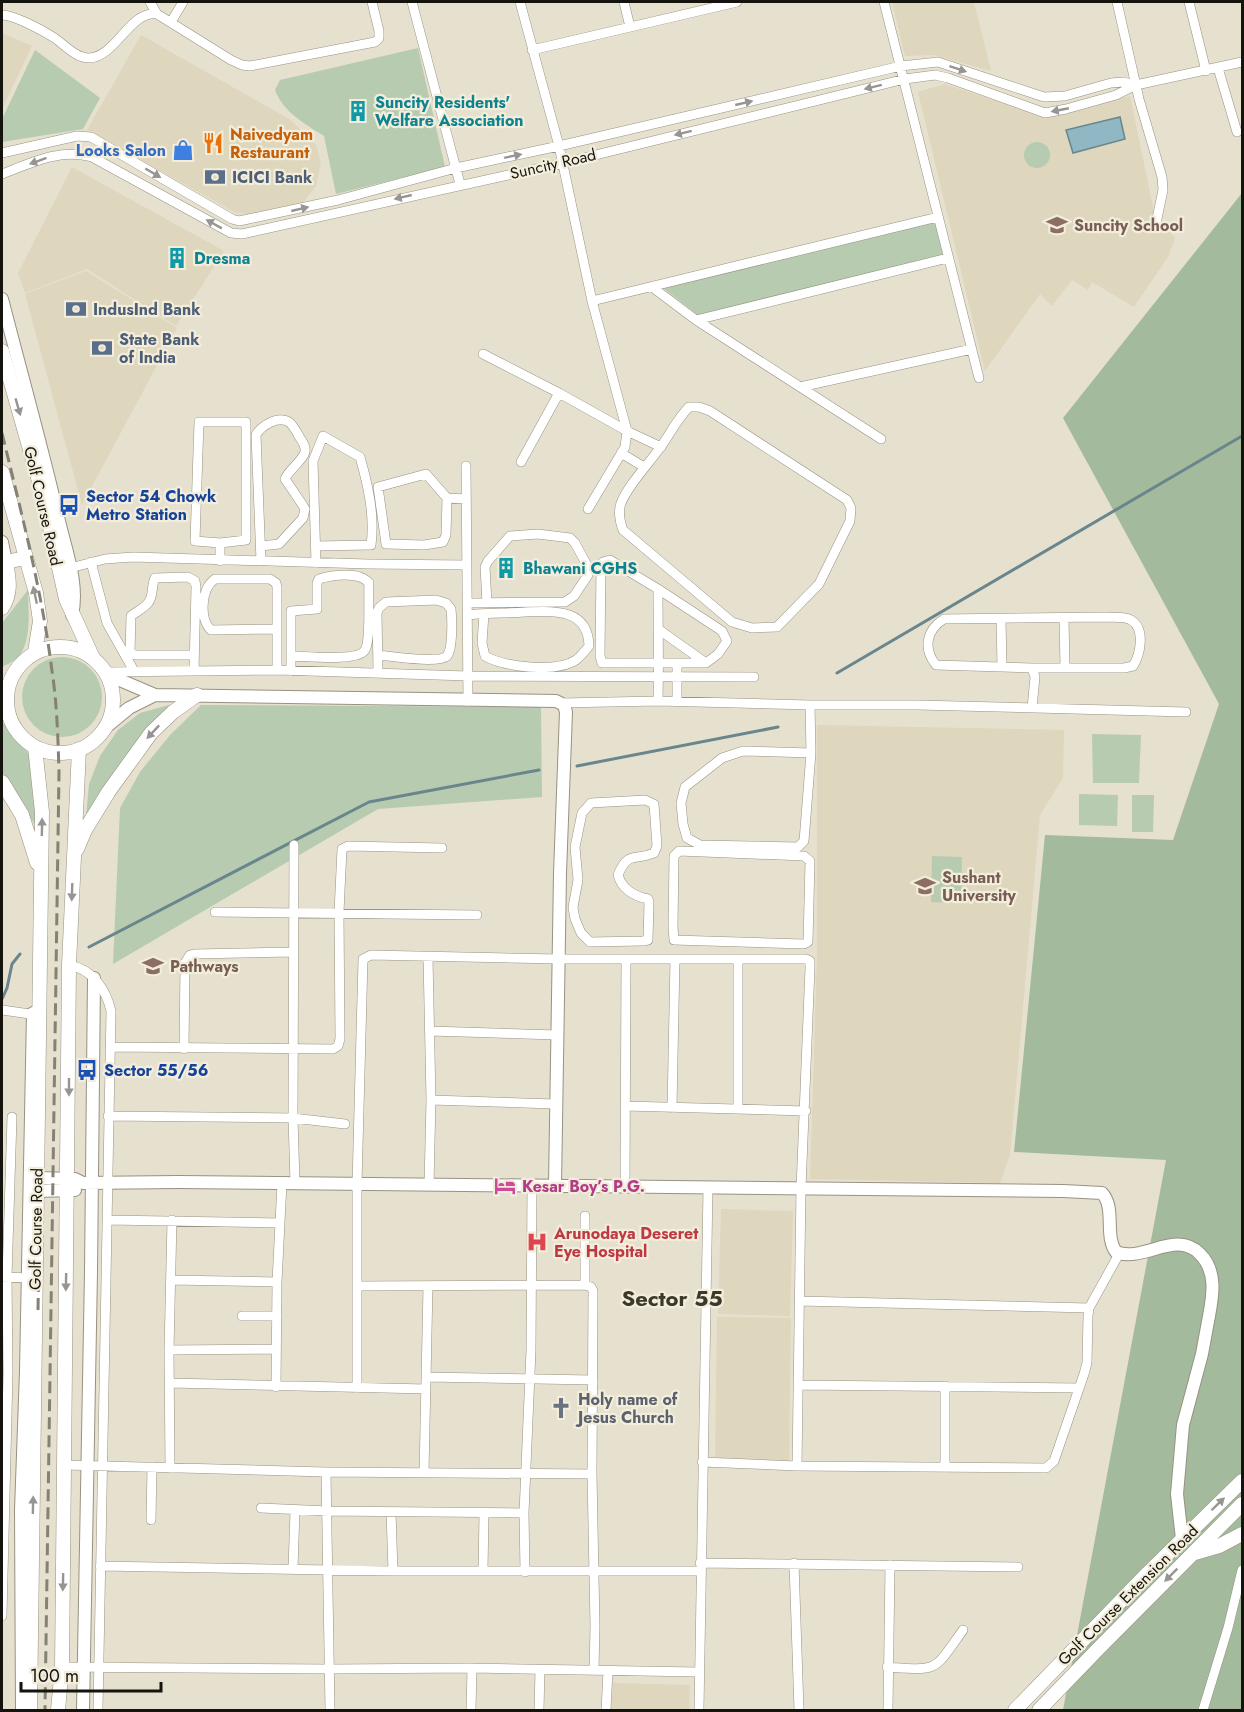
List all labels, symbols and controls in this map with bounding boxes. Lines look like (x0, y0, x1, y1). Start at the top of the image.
one-way arrow (949, 65, 967, 74)
one-way arrow (864, 82, 882, 92)
place label: Suncity Residents' Welfare Association (375, 91, 524, 132)
one-way arrow (735, 97, 753, 107)
building icon: Suncity Residents' Welfare Association (346, 99, 370, 123)
one-way arrow (1050, 106, 1069, 115)
place label: Naivedyam Restaurant (230, 123, 313, 164)
one-way arrow (674, 129, 693, 139)
restaurant icon: Naivedyam Restaurant (201, 131, 225, 155)
shop icon: Looks Salon (171, 138, 195, 162)
place label: Looks Salon (76, 139, 166, 162)
street label: Suncity Road (508, 143, 598, 185)
one-way arrow (504, 151, 523, 160)
one-way arrow (29, 156, 47, 166)
bank icon: ICICI Bank (203, 165, 227, 189)
place label: ICICI Bank (232, 166, 313, 189)
one-way arrow (145, 168, 162, 178)
one-way arrow (393, 193, 412, 203)
one-way arrow (291, 203, 309, 213)
school or university icon: Suncity School (1045, 213, 1069, 237)
place label: Suncity School (1074, 214, 1183, 237)
one-way arrow (205, 219, 222, 229)
building icon: Dresma (165, 246, 189, 270)
place label: Dresma (194, 247, 250, 270)
bank icon: IndusInd Bank (64, 297, 88, 321)
place label: IndusInd Bank (93, 298, 201, 321)
place label: State Bank of India (119, 328, 200, 369)
bank icon: State Bank of India (90, 336, 114, 360)
one-way arrow (14, 398, 23, 416)
street label: Golf Course Road (18, 444, 68, 568)
place label: Sector 54 Chowk Metro Station (86, 485, 217, 526)
bus stop icon: Sector 54 Chowk Metro Station (57, 493, 81, 517)
building icon: Bhawani CGHS (494, 556, 518, 580)
place label: Bhawani CGHS (523, 557, 637, 580)
one-way arrow (30, 585, 40, 604)
one-way arrow (146, 725, 160, 740)
one-way arrow (37, 818, 47, 837)
place label: Sushant University (942, 866, 1017, 907)
school or university icon: Sushant University (913, 874, 937, 898)
one-way arrow (68, 882, 77, 901)
school or university icon: Pathways (141, 954, 165, 978)
place label: Pathways (170, 955, 239, 978)
bus stop icon: Sector 55/56 (75, 1058, 99, 1082)
place label: Sector 55/56 (104, 1059, 208, 1082)
one-way arrow (64, 1077, 74, 1096)
street label: Golf Course Road (23, 1168, 49, 1290)
hotel icon: Kesar Boy’s P.G. (493, 1174, 517, 1198)
place label: Kesar Boy’s P.G. (522, 1175, 645, 1198)
place label: Arunodaya Deseret Eye Hospital (553, 1222, 699, 1263)
hospital icon: Arunodaya Deseret Eye Hospital (525, 1230, 549, 1254)
one-way arrow (61, 1272, 71, 1291)
district label: Sector 55 (621, 1282, 723, 1314)
place label: Holy name of Jesus Church (575, 1388, 679, 1429)
church icon: Holy name of Jesus Church (549, 1396, 573, 1420)
one-way arrow (28, 1496, 38, 1515)
one-way arrow (1211, 1498, 1225, 1512)
street label: Golf Course Extension Road (1053, 1520, 1203, 1670)
one-way arrow (1164, 1568, 1178, 1582)
one-way arrow (58, 1572, 68, 1591)
scale bar (21, 1655, 160, 1693)
text: 100 m (30, 1663, 79, 1689)

